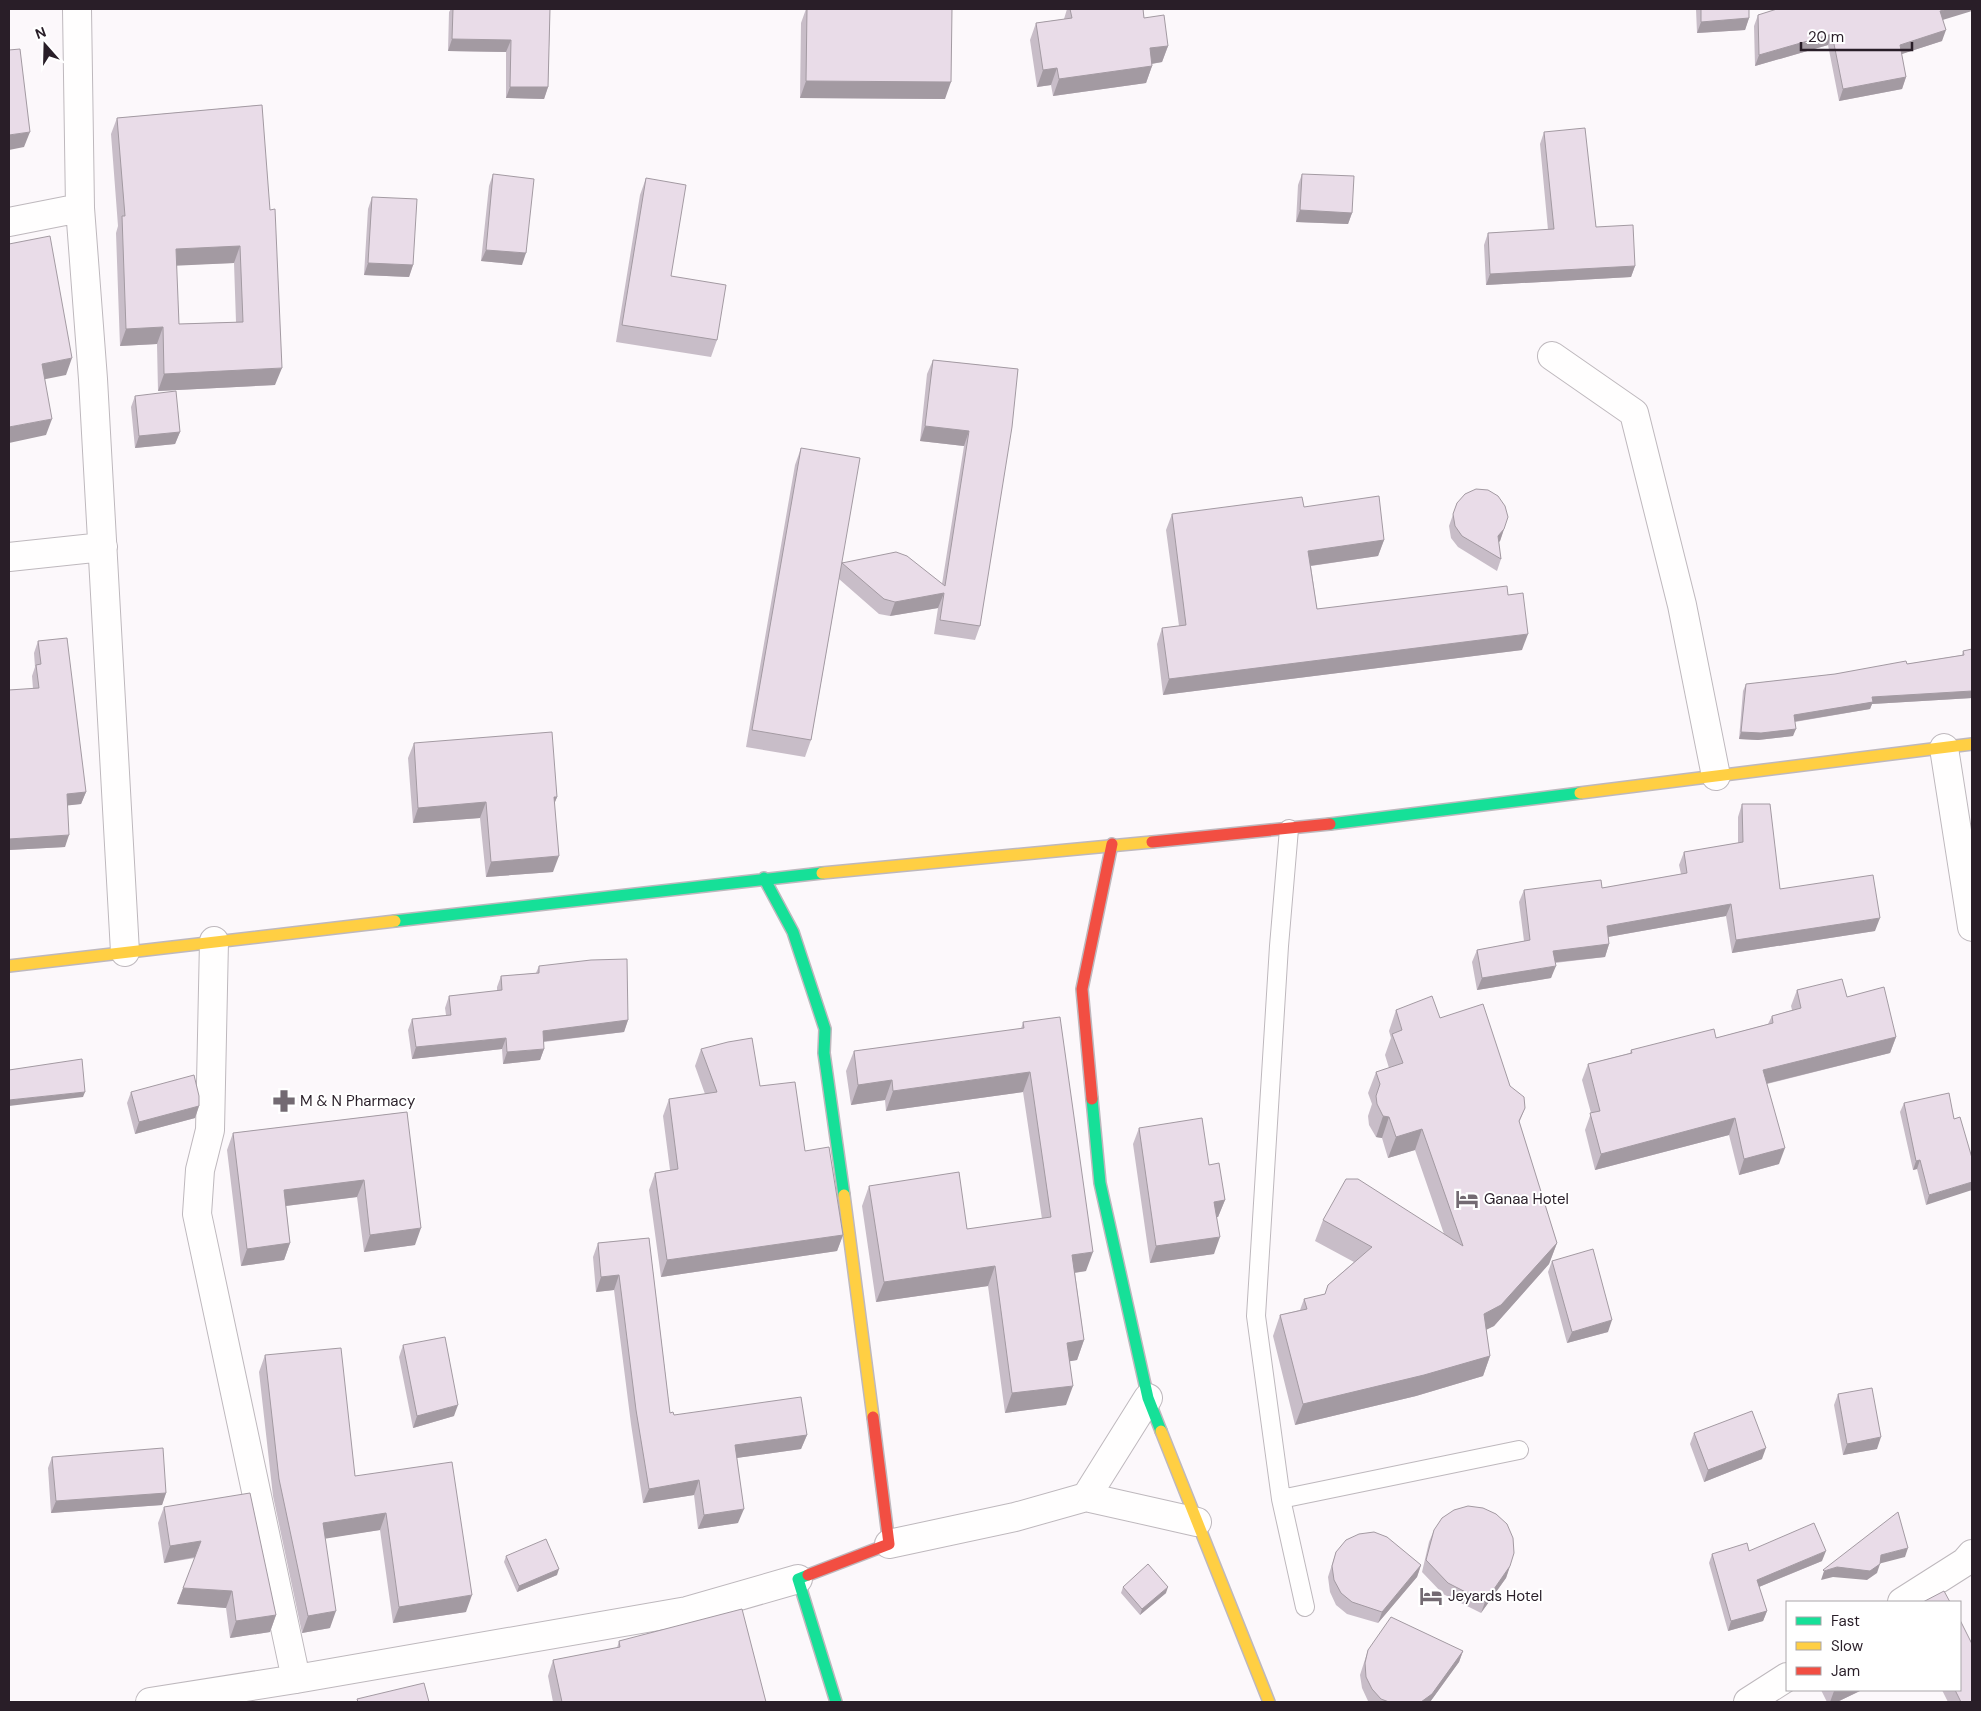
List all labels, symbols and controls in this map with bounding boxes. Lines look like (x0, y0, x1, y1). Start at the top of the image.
north arrow (20, 20, 70, 70)
scale bar (1801, 20, 1912, 52)
text: N (33, 23, 48, 43)
text: 20 m (1808, 27, 1844, 47)
pharmacy icon: M & N Pharmacy (271, 1088, 297, 1114)
place label: M & N Pharmacy (300, 1091, 416, 1111)
hotel icon: Ganaa Hotel (1454, 1186, 1480, 1212)
place label: Ganaa Hotel (1484, 1189, 1569, 1209)
hotel icon: Jeyards Hotel (1418, 1583, 1444, 1609)
place label: Jeyards Hotel (1448, 1586, 1542, 1606)
legend (1786, 1601, 1961, 1691)
text: Fast (1831, 1611, 1860, 1631)
text: Slow (1831, 1636, 1864, 1656)
text: Jam (1831, 1661, 1860, 1681)

